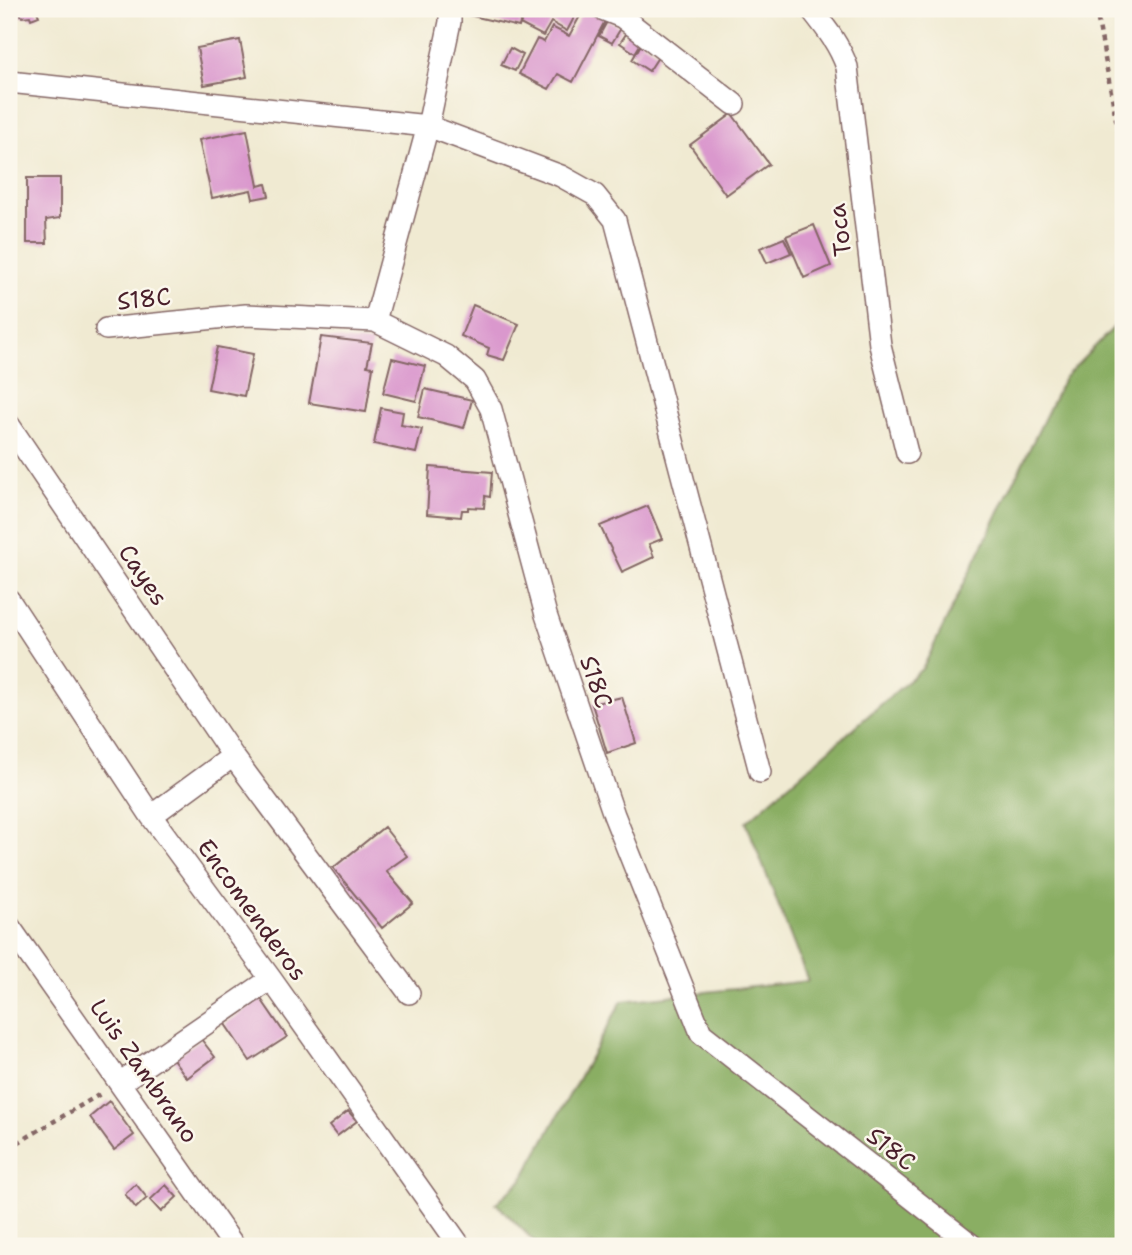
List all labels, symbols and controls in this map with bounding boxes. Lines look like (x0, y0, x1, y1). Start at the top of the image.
street label: Toca (821, 202, 859, 258)
street label: S18C (116, 280, 172, 318)
street label: Cayes (111, 538, 175, 612)
street label: S18C (572, 651, 620, 713)
street label: Encomenderos (190, 833, 314, 987)
street label: Luis Zambrano (82, 992, 206, 1150)
street label: S18C (860, 1120, 922, 1178)

